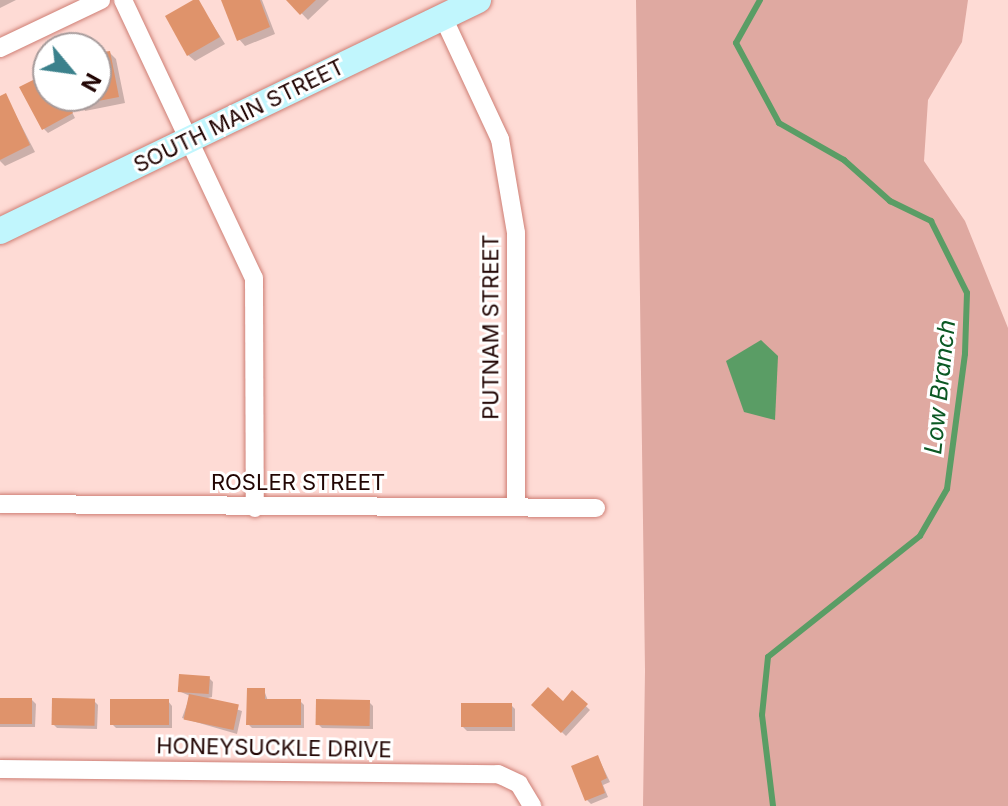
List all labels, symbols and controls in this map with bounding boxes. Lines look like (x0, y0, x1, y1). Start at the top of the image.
north arrow (32, 32, 112, 112)
street label: SOUTH MAIN STREET (129, 54, 349, 178)
text: N (76, 69, 107, 96)
street label: PUTNAM STREET (478, 234, 504, 420)
water label: Low Branch (919, 318, 961, 456)
street label: ROSLER STREET (211, 470, 385, 496)
street label: HONEYSUCKLE DRIVE (156, 733, 392, 763)

